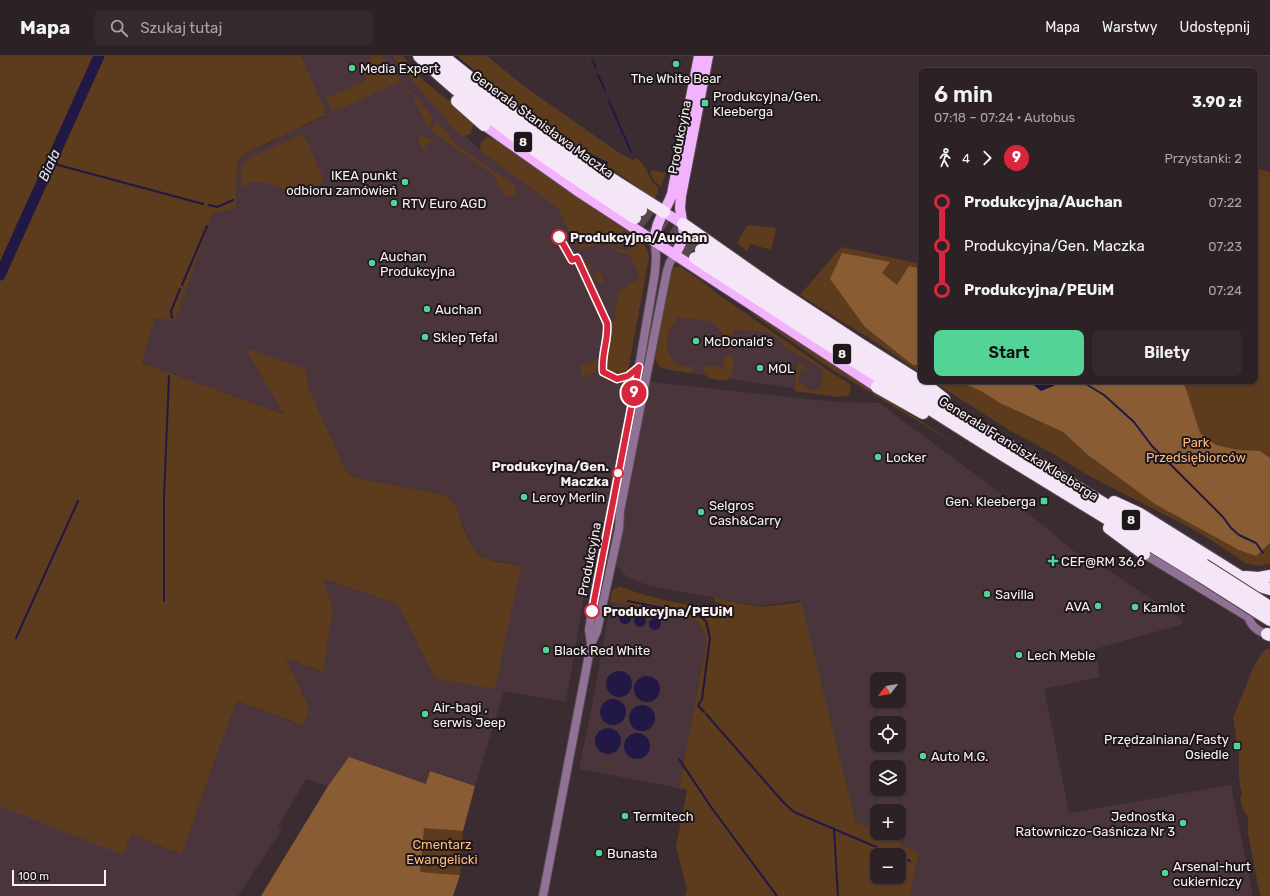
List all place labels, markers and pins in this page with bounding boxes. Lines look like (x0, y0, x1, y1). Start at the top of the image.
marker: The White Bear (671, 59, 681, 69)
place label: Media Expert (360, 61, 439, 76)
marker: Media Expert (347, 63, 357, 73)
place label: The White Bear (631, 71, 721, 86)
place label: Produkcyjna/Gen. Kleeberga (713, 89, 821, 120)
marker: Produkcyjna/Gen. Kleeberga (700, 98, 710, 108)
place label: IKEA punkt odbioru zamówień (286, 168, 397, 198)
marker: IKEA punkt odbioru zamówień (400, 177, 410, 187)
place label: RTV Euro AGD (402, 196, 486, 211)
marker: RTV Euro AGD (389, 198, 399, 208)
marker: Produkcyjna/Auchan (551, 229, 567, 245)
place label: Produkcyjna/Auchan (570, 230, 707, 245)
place label: Auchan Produkcyjna (380, 249, 455, 279)
marker: Auchan Produkcyjna (367, 258, 377, 268)
place label: Auchan (435, 302, 482, 317)
marker: Auchan (422, 304, 432, 314)
place label: Sklep Tefal (433, 330, 498, 345)
marker: Sklep Tefal (420, 332, 430, 342)
place label: McDonald's (704, 334, 773, 349)
marker: McDonald's (691, 336, 701, 346)
place label: MOL (768, 361, 795, 376)
marker: MOL (755, 363, 765, 373)
place label: Locker (886, 450, 926, 465)
marker: Locker (873, 452, 883, 462)
place label: Produkcyjna/Gen. Maczka (492, 459, 609, 489)
marker: Produkcyjna/Gen. Maczka (612, 467, 624, 479)
place label: Leroy Merlin (532, 490, 605, 505)
marker: Leroy Merlin (519, 492, 529, 502)
place label: Gen. Kleeberga (945, 494, 1036, 510)
marker: Gen. Kleeberga (1039, 496, 1049, 506)
place label: Selgros Cash&Carry (709, 498, 781, 528)
marker: Selgros Cash&Carry (696, 507, 706, 517)
place label: CEF@RM 36,6 (1061, 554, 1145, 569)
marker: CEF@RM 36,6 (1048, 556, 1058, 566)
place label: Savilla (995, 587, 1034, 602)
marker: Savilla (982, 589, 992, 599)
place label: AVA (1065, 599, 1090, 614)
place label: Kamlot (1143, 600, 1185, 615)
marker: AVA (1093, 601, 1103, 611)
marker: Kamlot (1130, 602, 1140, 612)
marker: Produkcyjna/PEUiM (584, 603, 600, 619)
place label: Produkcyjna/PEUiM (603, 604, 733, 619)
place label: Black Red White (554, 643, 650, 658)
marker: Black Red White (541, 645, 551, 655)
place label: Lech Meble (1027, 648, 1096, 663)
marker: Lech Meble (1014, 650, 1024, 660)
place label: Air-bagi , serwis Jeep (433, 700, 506, 730)
marker: Air-bagi , serwis Jeep (420, 709, 430, 719)
place label: Przędzalniana/Fasty Osiedle (1104, 732, 1229, 762)
marker: Przędzalniana/Fasty Osiedle (1232, 741, 1242, 751)
place label: Auto M.G. (931, 749, 988, 764)
marker: Auto M.G. (918, 751, 928, 761)
place label: Termitech (633, 809, 694, 824)
place label: Jednostka Ratowniczo-Gaśnicza Nr 3 (1016, 809, 1175, 839)
marker: Termitech (620, 811, 630, 821)
marker: Jednostka Ratowniczo-Gaśnicza Nr 3 (1178, 818, 1188, 828)
place label: Bunasta (607, 846, 657, 861)
marker: Bunasta (594, 848, 604, 858)
place label: Arsenal-hurt cukierniczy (1173, 859, 1251, 889)
marker: Arsenal-hurt cukierniczy (1160, 868, 1170, 878)

